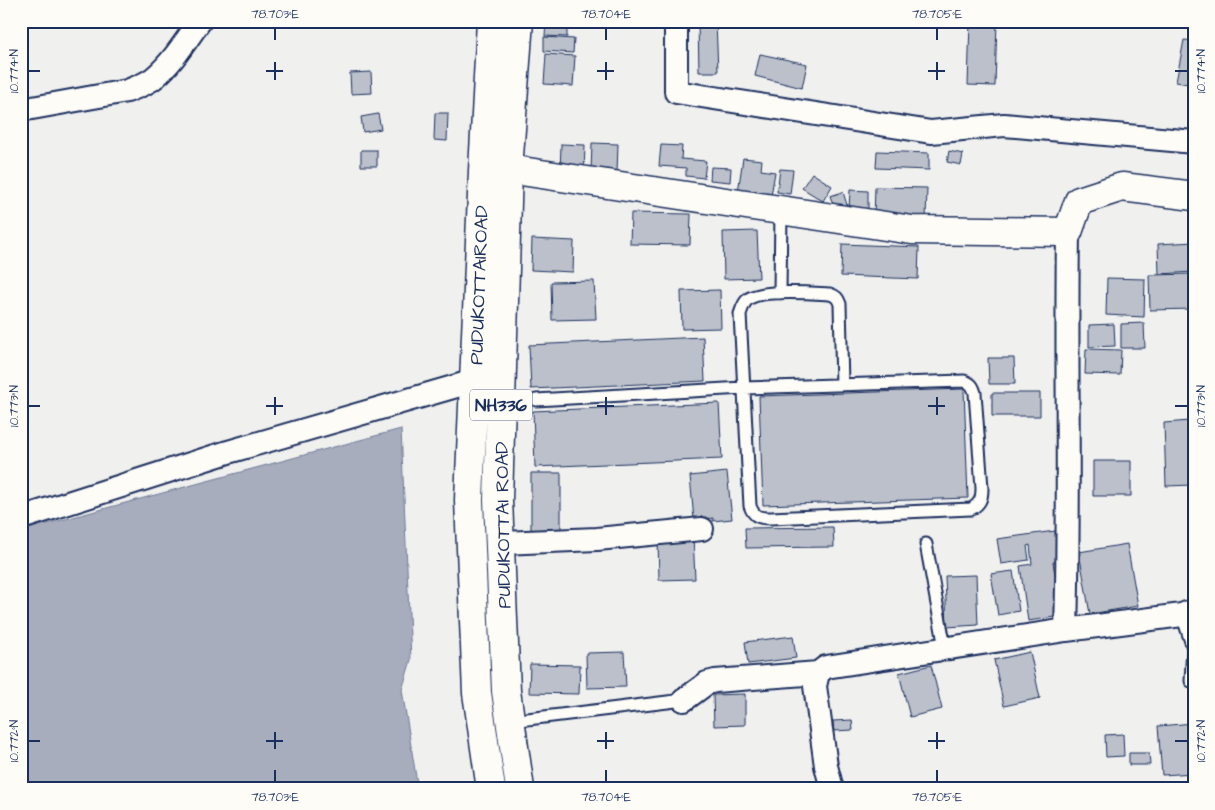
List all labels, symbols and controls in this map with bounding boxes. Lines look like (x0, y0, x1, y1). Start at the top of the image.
text: 78.703°E (251, 6, 299, 23)
text: 78.704°E (581, 6, 631, 23)
text: 78.705°E (912, 6, 962, 23)
text: 10.774°N (6, 49, 23, 93)
text: 10.774°N (1193, 49, 1210, 93)
street label: PUDUKOTTAIROAD (463, 205, 496, 365)
text: 10.773°N (6, 385, 23, 427)
text: 10.773°N (1193, 385, 1210, 427)
road number: NH336 (470, 390, 532, 420)
street label: PUDUKOTTAI ROAD (489, 441, 518, 609)
text: 10.772°N (6, 719, 23, 762)
text: 10.772°N (1193, 719, 1210, 762)
text: 78.703°E (251, 789, 299, 806)
text: 78.704°E (581, 789, 631, 806)
text: 78.705°E (912, 789, 962, 806)

